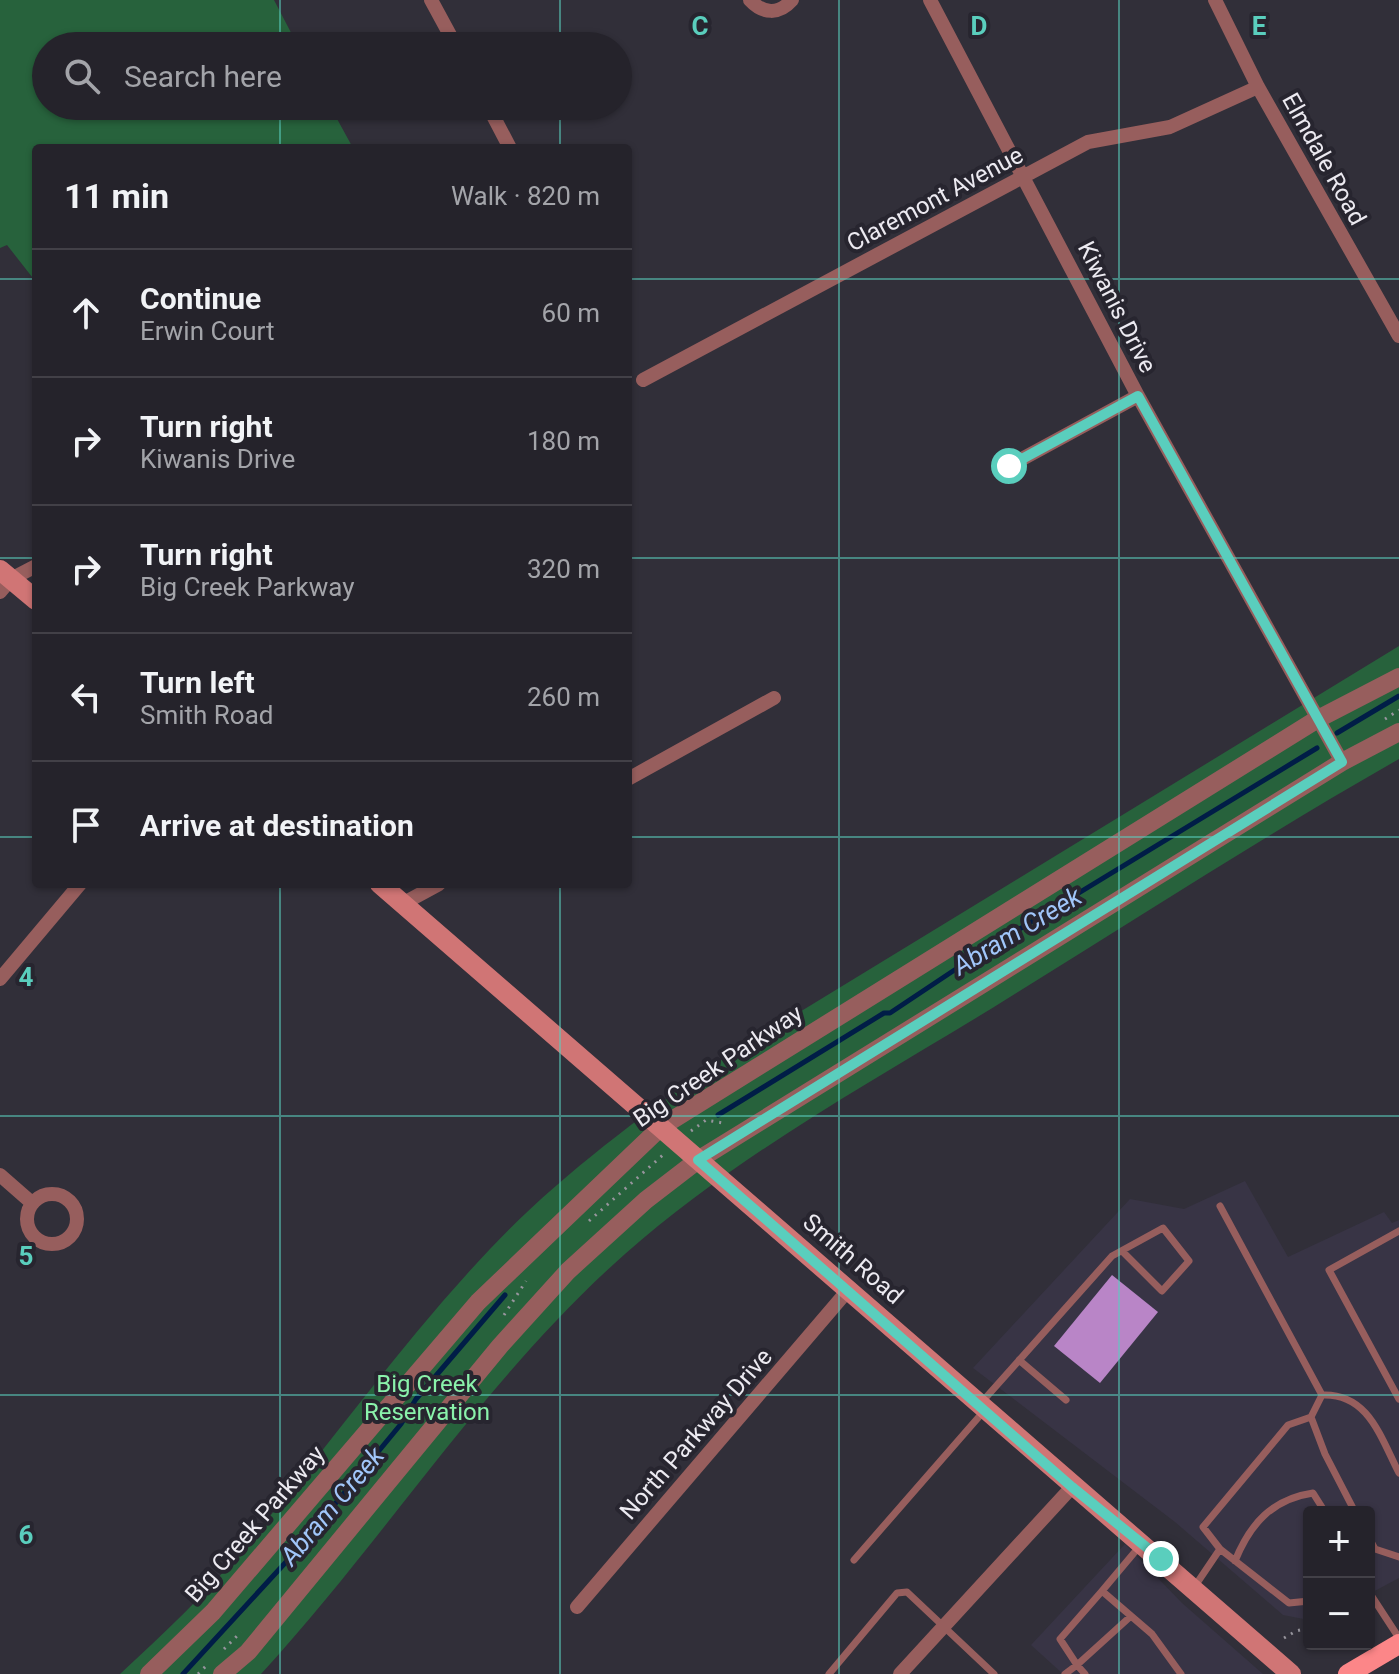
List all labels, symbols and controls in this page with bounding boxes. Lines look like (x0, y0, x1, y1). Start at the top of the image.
text: C (691, 11, 709, 41)
text: D (971, 11, 987, 41)
text: E (1252, 11, 1267, 41)
search box (32, 32, 632, 120)
icon: search (60, 54, 104, 98)
text: Search here (124, 59, 282, 94)
street label: Elmdale Road (1276, 88, 1372, 230)
street label: Claremont Avenue (842, 141, 1028, 257)
text: 11 min (64, 176, 169, 216)
text: Walk · 820 m (451, 181, 600, 211)
street label: Kiwanis Drive (1072, 237, 1162, 377)
text: Continue (140, 281, 261, 316)
icon: ahead (64, 291, 108, 335)
text: 60 m (542, 298, 600, 328)
text: Erwin Court (140, 316, 275, 346)
text: Turn right (140, 409, 273, 444)
icon: right (64, 419, 108, 463)
text: 180 m (527, 426, 600, 456)
text: Kiwanis Drive (140, 444, 295, 474)
route start (991, 448, 1027, 484)
text: Turn right (140, 537, 273, 572)
icon: right (64, 547, 108, 591)
text: 320 m (527, 554, 600, 584)
text: Big Creek Parkway (140, 572, 354, 602)
text: Turn left (140, 665, 255, 700)
icon: left (64, 675, 108, 719)
text: 260 m (527, 682, 600, 712)
text: Smith Road (140, 700, 274, 730)
icon: arrive (64, 803, 108, 847)
text: Arrive at destination (140, 808, 414, 843)
water label: Abram Creek (945, 880, 1088, 982)
text: 4 (19, 962, 34, 992)
street label: Big Creek Parkway (628, 999, 808, 1133)
street label: Smith Road (797, 1208, 909, 1310)
text: 5 (19, 1241, 33, 1271)
street label: North Parkway Drive (614, 1343, 778, 1525)
park label: Big Creek Reservation (364, 1370, 490, 1426)
street label: Big Creek Parkway (179, 1440, 331, 1608)
water label: Abram Creek (273, 1440, 391, 1573)
map controls (1303, 1506, 1375, 1650)
button: + (1303, 1506, 1375, 1578)
text: 6 (19, 1520, 34, 1550)
route end (1143, 1541, 1179, 1577)
button: − (1303, 1578, 1375, 1650)

